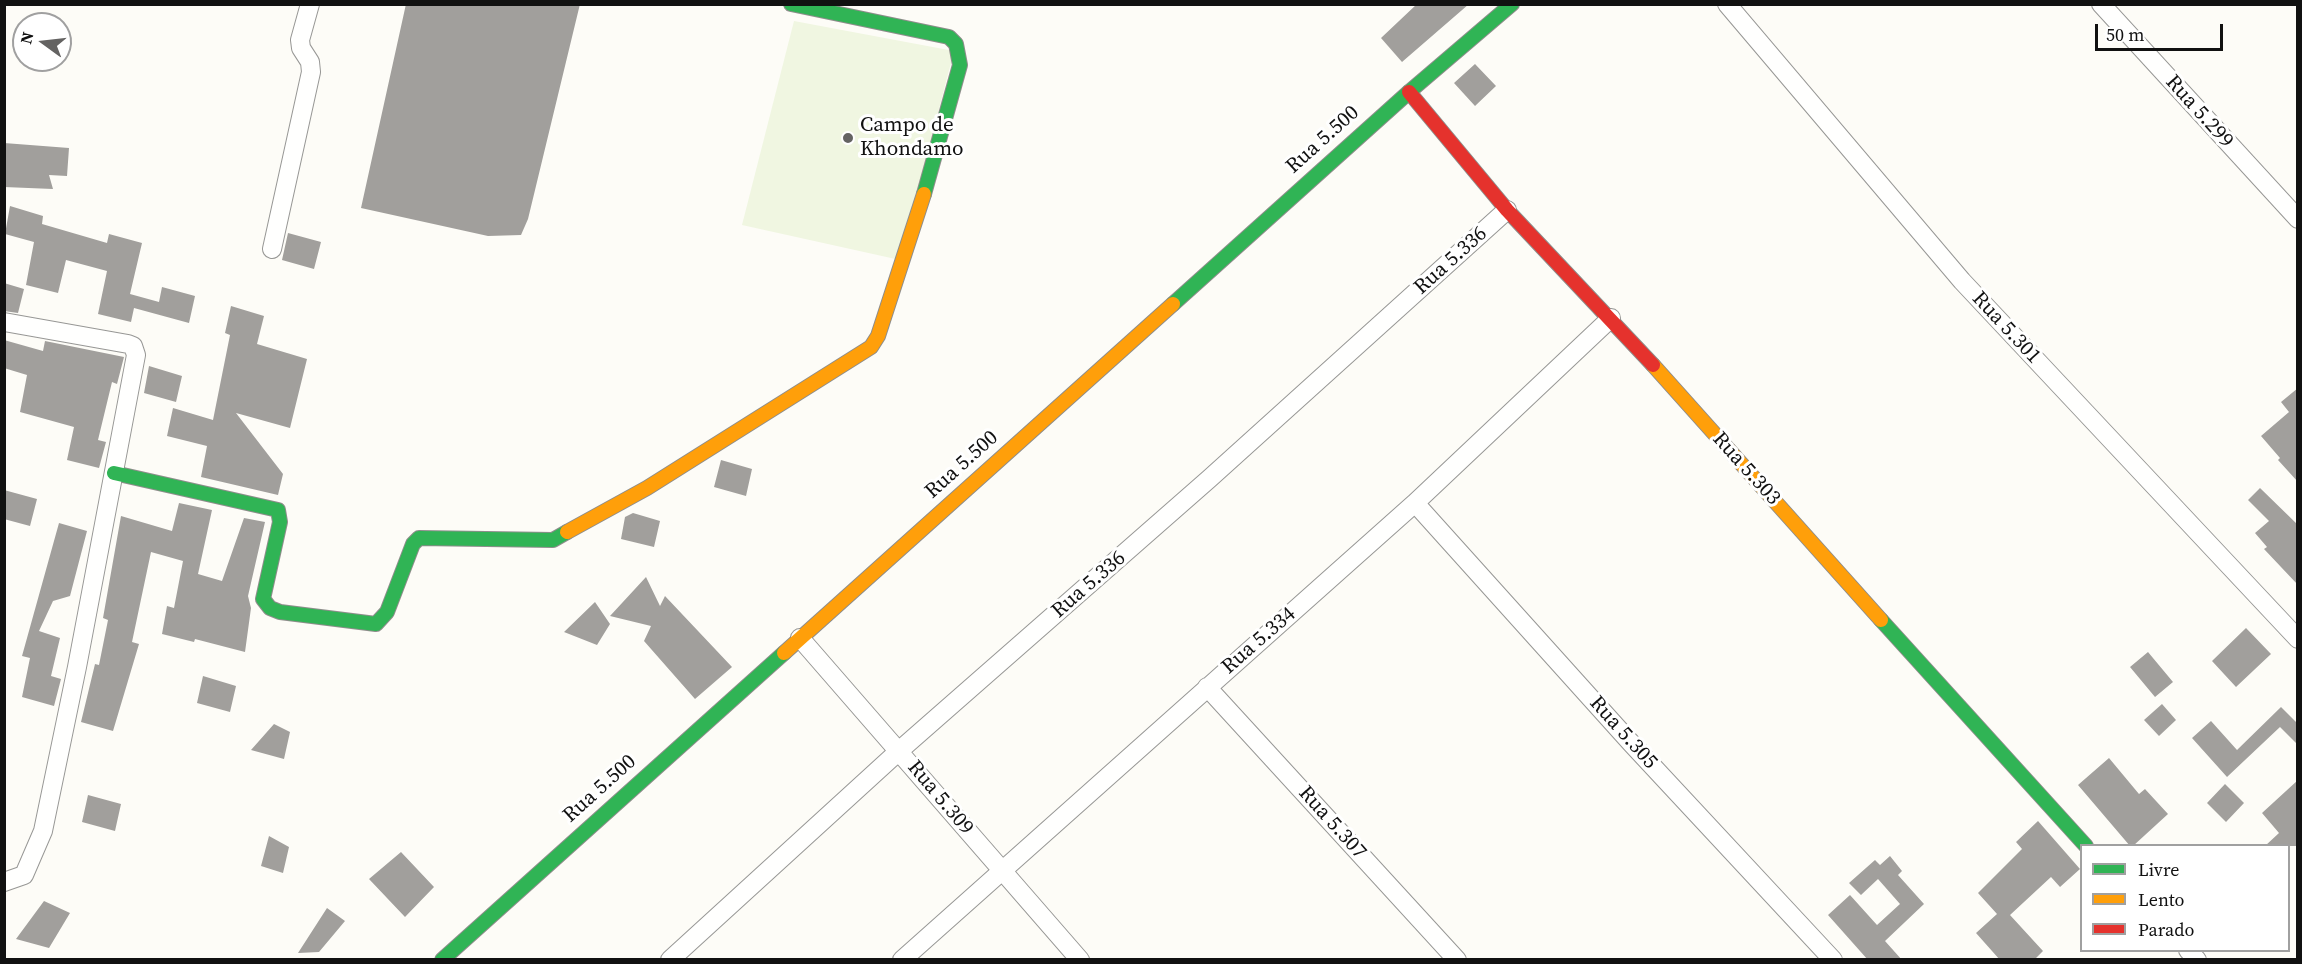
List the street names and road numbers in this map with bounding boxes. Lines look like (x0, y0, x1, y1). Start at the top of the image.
street label: Rua 5.299 (2160, 70, 2238, 154)
street label: Rua 5.500 (1281, 101, 1365, 179)
street label: Rua 5.336 (1409, 222, 1493, 300)
street label: Rua 5.301 (1966, 287, 2046, 369)
street label: Rua 5.500 (920, 426, 1004, 504)
street label: Rua 5.303 (1707, 427, 1785, 511)
street label: Rua 5.336 (1047, 546, 1131, 624)
street label: Rua 5.334 (1217, 602, 1301, 680)
street label: Rua 5.305 (1584, 691, 1662, 775)
street label: Rua 5.500 (558, 750, 642, 828)
street label: Rua 5.309 (902, 756, 978, 840)
street label: Rua 5.307 (1293, 781, 1371, 865)

